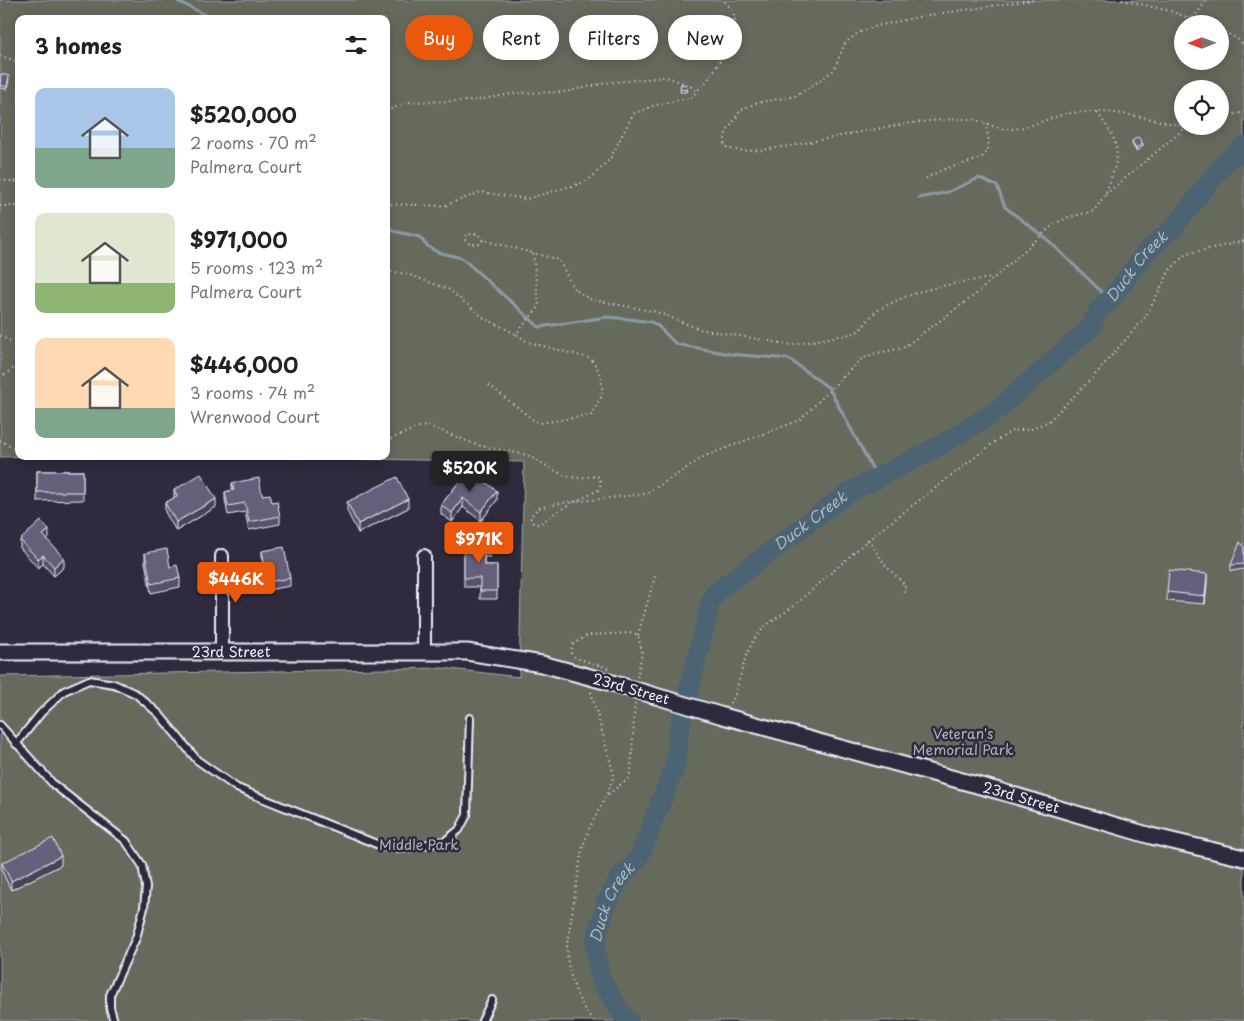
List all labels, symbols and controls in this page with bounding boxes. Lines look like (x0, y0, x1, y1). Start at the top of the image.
chip: Buy (405, 15, 473, 60)
chip: Rent (483, 15, 559, 60)
chip: Filters (569, 15, 658, 60)
chip: New (668, 15, 742, 60)
north arrow (1174, 15, 1229, 70)
map controls (1174, 15, 1229, 135)
text: 3 homes (35, 29, 122, 61)
icon: filters (342, 31, 370, 59)
button: locate (1174, 80, 1229, 135)
text: $520,000 (190, 98, 297, 130)
icon: home (75, 108, 135, 168)
text: 2 rooms · 70 m² (190, 130, 317, 154)
text: Palmera Court (190, 154, 302, 178)
text: $971,000 (190, 223, 287, 255)
water label: Duck Creek (1099, 224, 1173, 306)
icon: home (75, 233, 135, 293)
text: 5 rooms · 123 m² (190, 255, 323, 279)
text: Palmera Court (190, 279, 302, 303)
text: $446,000 (190, 348, 298, 380)
icon: home (75, 358, 135, 418)
text: 3 rooms · 74 m² (190, 380, 315, 404)
text: Wrenwood Court (190, 404, 320, 428)
pin: $520K (435, 450, 505, 493)
text: $520K (443, 455, 497, 479)
water label: Duck Creek (768, 484, 852, 555)
pin: $971K (444, 522, 514, 564)
text: $971K (455, 526, 503, 550)
pin: $446K (201, 562, 271, 604)
text: $446K (208, 566, 264, 590)
street label: 23rd Street (192, 641, 271, 662)
street label: 23rd Street (590, 668, 672, 710)
park label: Veteran's Memorial Park (913, 723, 1014, 760)
street label: 23rd Street (981, 776, 1062, 818)
park label: Middle Park (379, 834, 459, 855)
water label: Duck Creek (583, 856, 640, 945)

